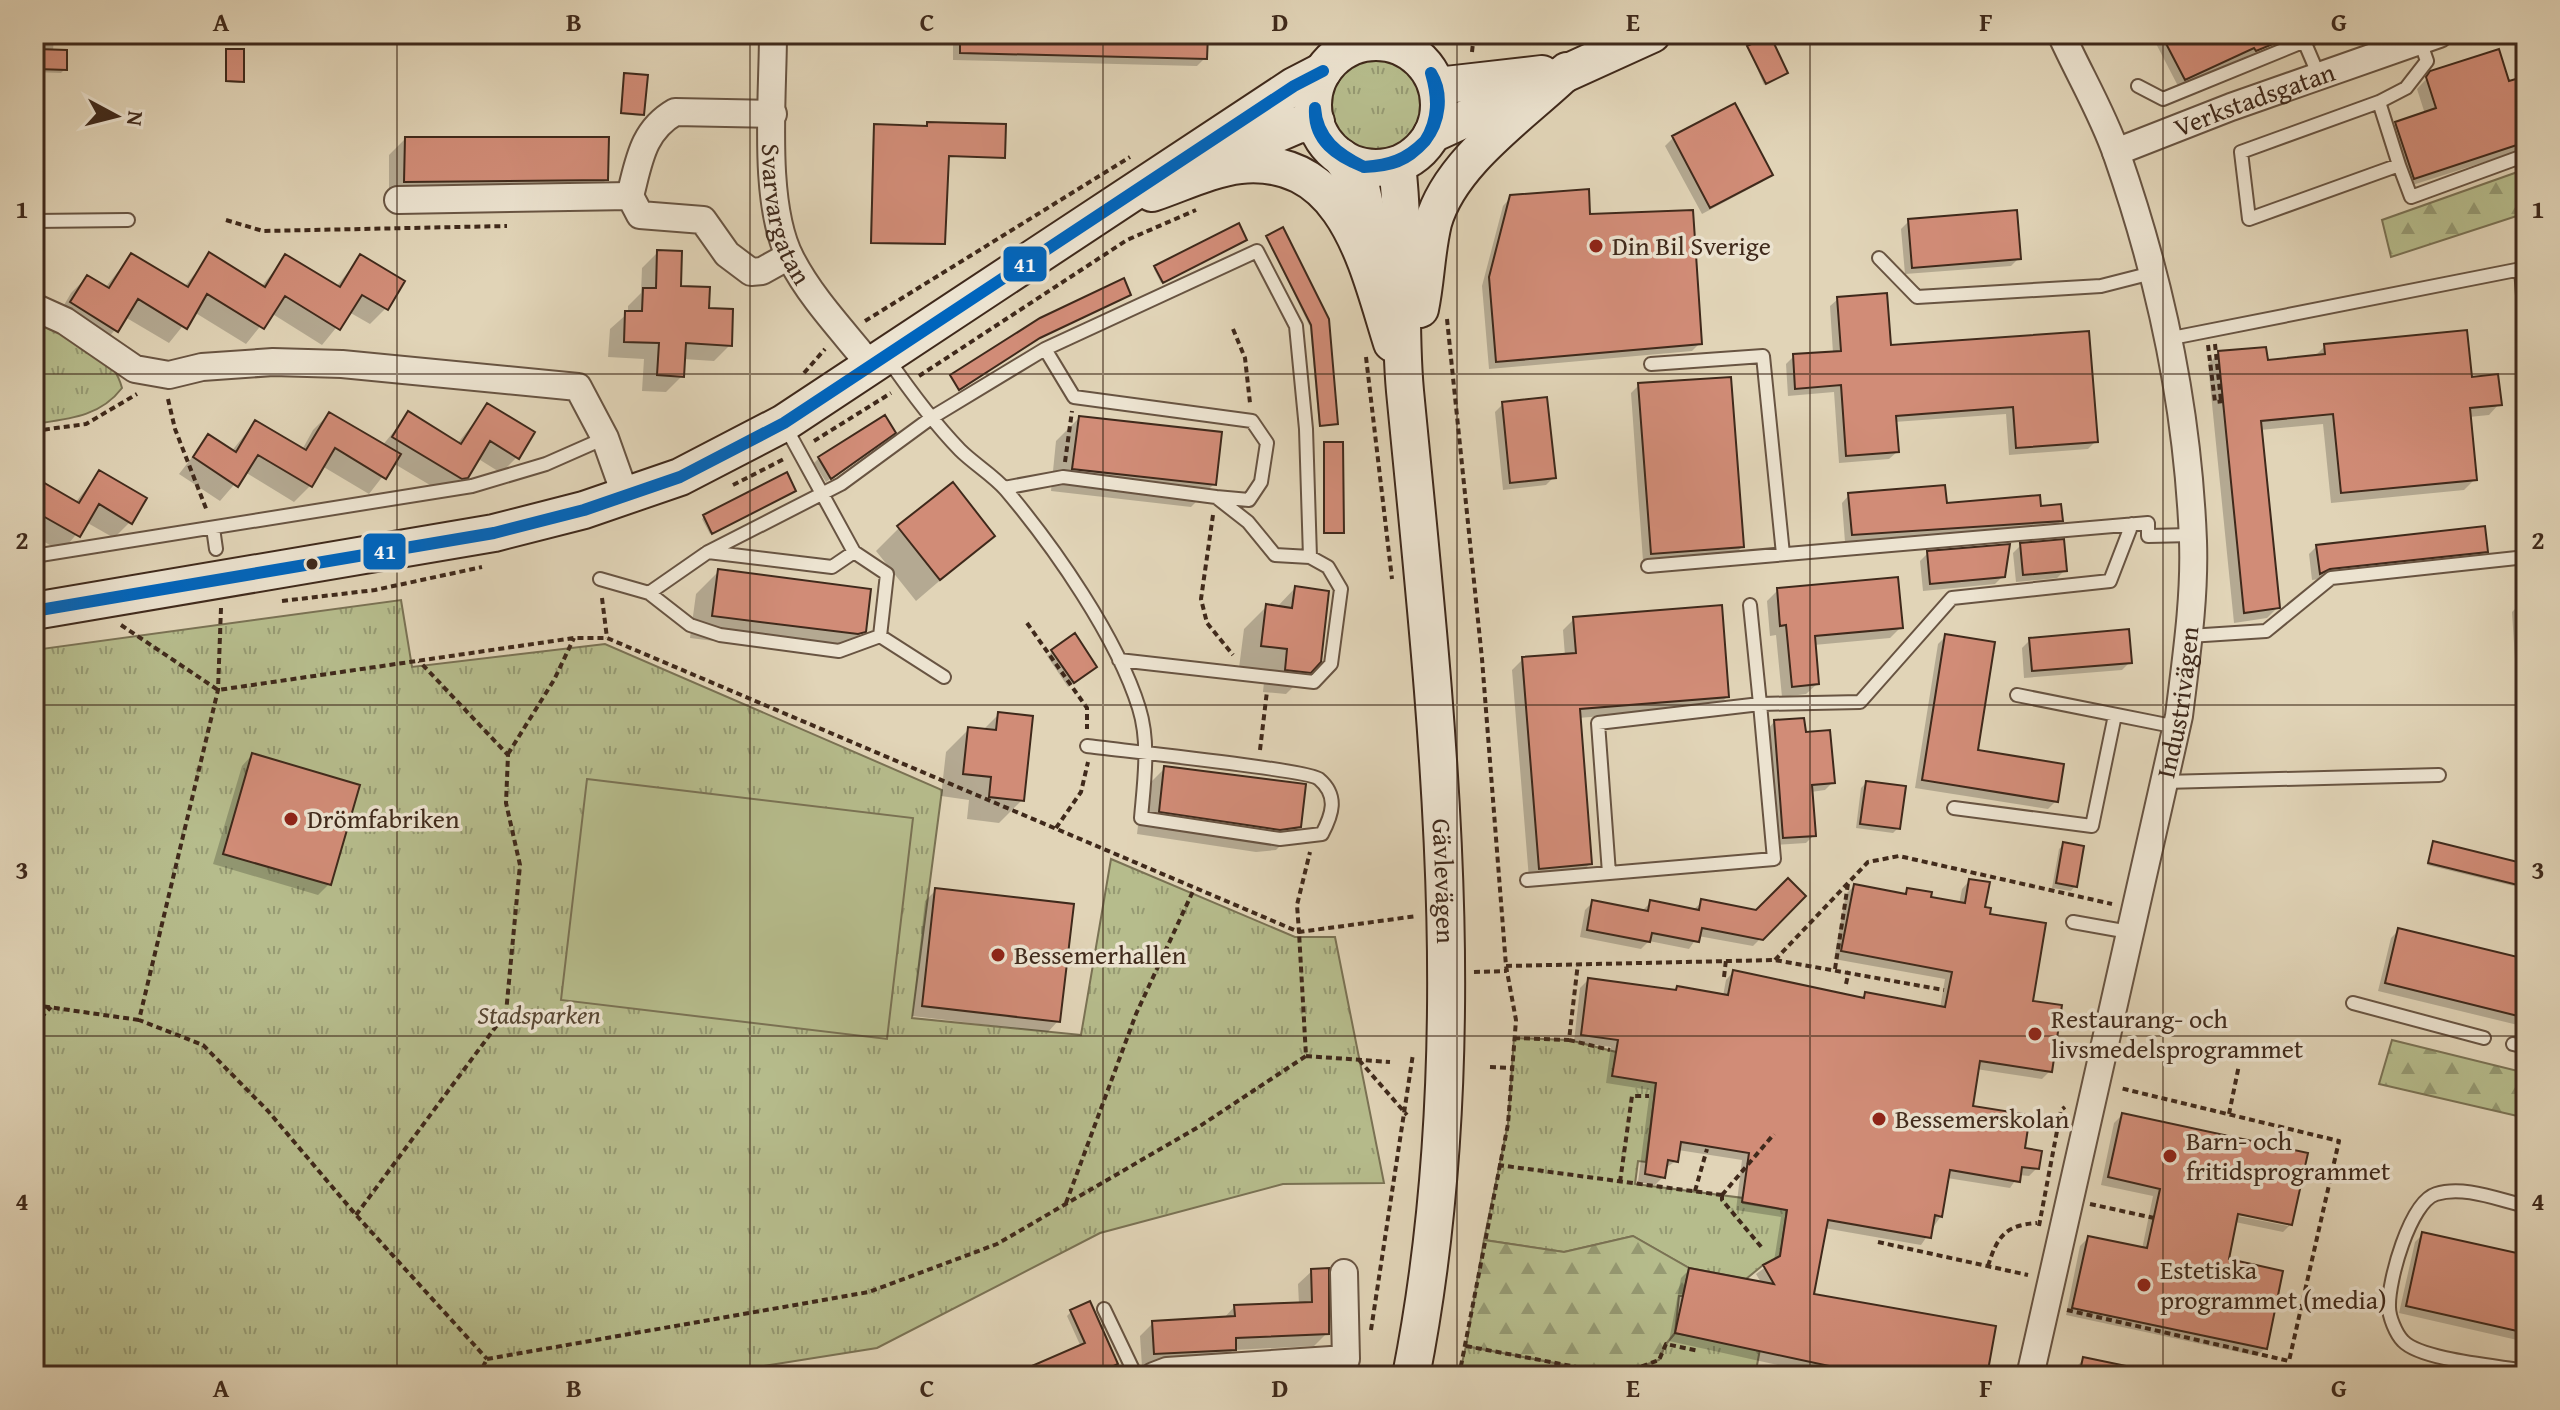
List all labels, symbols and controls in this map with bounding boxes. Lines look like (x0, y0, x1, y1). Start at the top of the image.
text: A (213, 2, 230, 41)
text: B (566, 2, 582, 41)
text: C (920, 2, 934, 41)
text: D (1272, 2, 1288, 41)
text: E (1626, 2, 1640, 41)
text: F (1979, 2, 1993, 41)
text: G (2331, 2, 2347, 41)
street label: Verkstadsgatan (2168, 52, 2341, 147)
north arrow (76, 76, 156, 156)
text: N (119, 109, 153, 128)
street label: Svarvargatan (752, 143, 822, 292)
text: 1 (15, 189, 29, 228)
text: 1 (2531, 189, 2545, 228)
place label: Din Bil Sverige (1612, 226, 1771, 265)
marker: Din Bil Sverige (1587, 237, 1605, 255)
line badge: 41 (1002, 245, 1048, 283)
text: 41 (1014, 248, 1036, 280)
text: 2 (15, 520, 29, 559)
text: 2 (2531, 520, 2545, 559)
line badge: 41 (362, 532, 407, 571)
text: 41 (374, 535, 396, 567)
unlabelled marker (304, 556, 320, 572)
street label: Industrivägen (2146, 624, 2209, 782)
place label: Drömfabriken (307, 799, 460, 838)
marker: Drömfabriken (282, 810, 300, 828)
street label: Gävlevägen (1423, 818, 1466, 944)
text: 3 (15, 850, 29, 889)
text: 3 (2531, 850, 2545, 889)
place label: Bessemerhallen (1014, 935, 1187, 974)
marker: Bessemerhallen (989, 946, 1007, 964)
park label: Stadsparken (477, 995, 601, 1034)
place label: Restaurang- och livsmedelsprogrammet (2051, 999, 2303, 1068)
marker: Restaurang- och livsmedelsprogrammet (2026, 1025, 2044, 1043)
place label: Bessemerskolan (1895, 1099, 2070, 1138)
marker: Bessemerskolan (1870, 1110, 1888, 1128)
place label: Barn- och fritidsprogrammet (2186, 1121, 2390, 1190)
marker: Barn- och fritidsprogrammet (2161, 1147, 2179, 1165)
text: 4 (15, 1181, 29, 1220)
text: 4 (2531, 1181, 2545, 1220)
place label: Estetiska programmet (media) (2160, 1250, 2387, 1319)
marker: Estetiska programmet (media) (2135, 1276, 2153, 1294)
text: A (213, 1368, 230, 1407)
text: B (566, 1368, 582, 1407)
text: C (920, 1368, 934, 1407)
text: D (1272, 1368, 1288, 1407)
text: E (1626, 1368, 1640, 1407)
text: F (1979, 1368, 1993, 1407)
text: G (2331, 1368, 2347, 1407)

